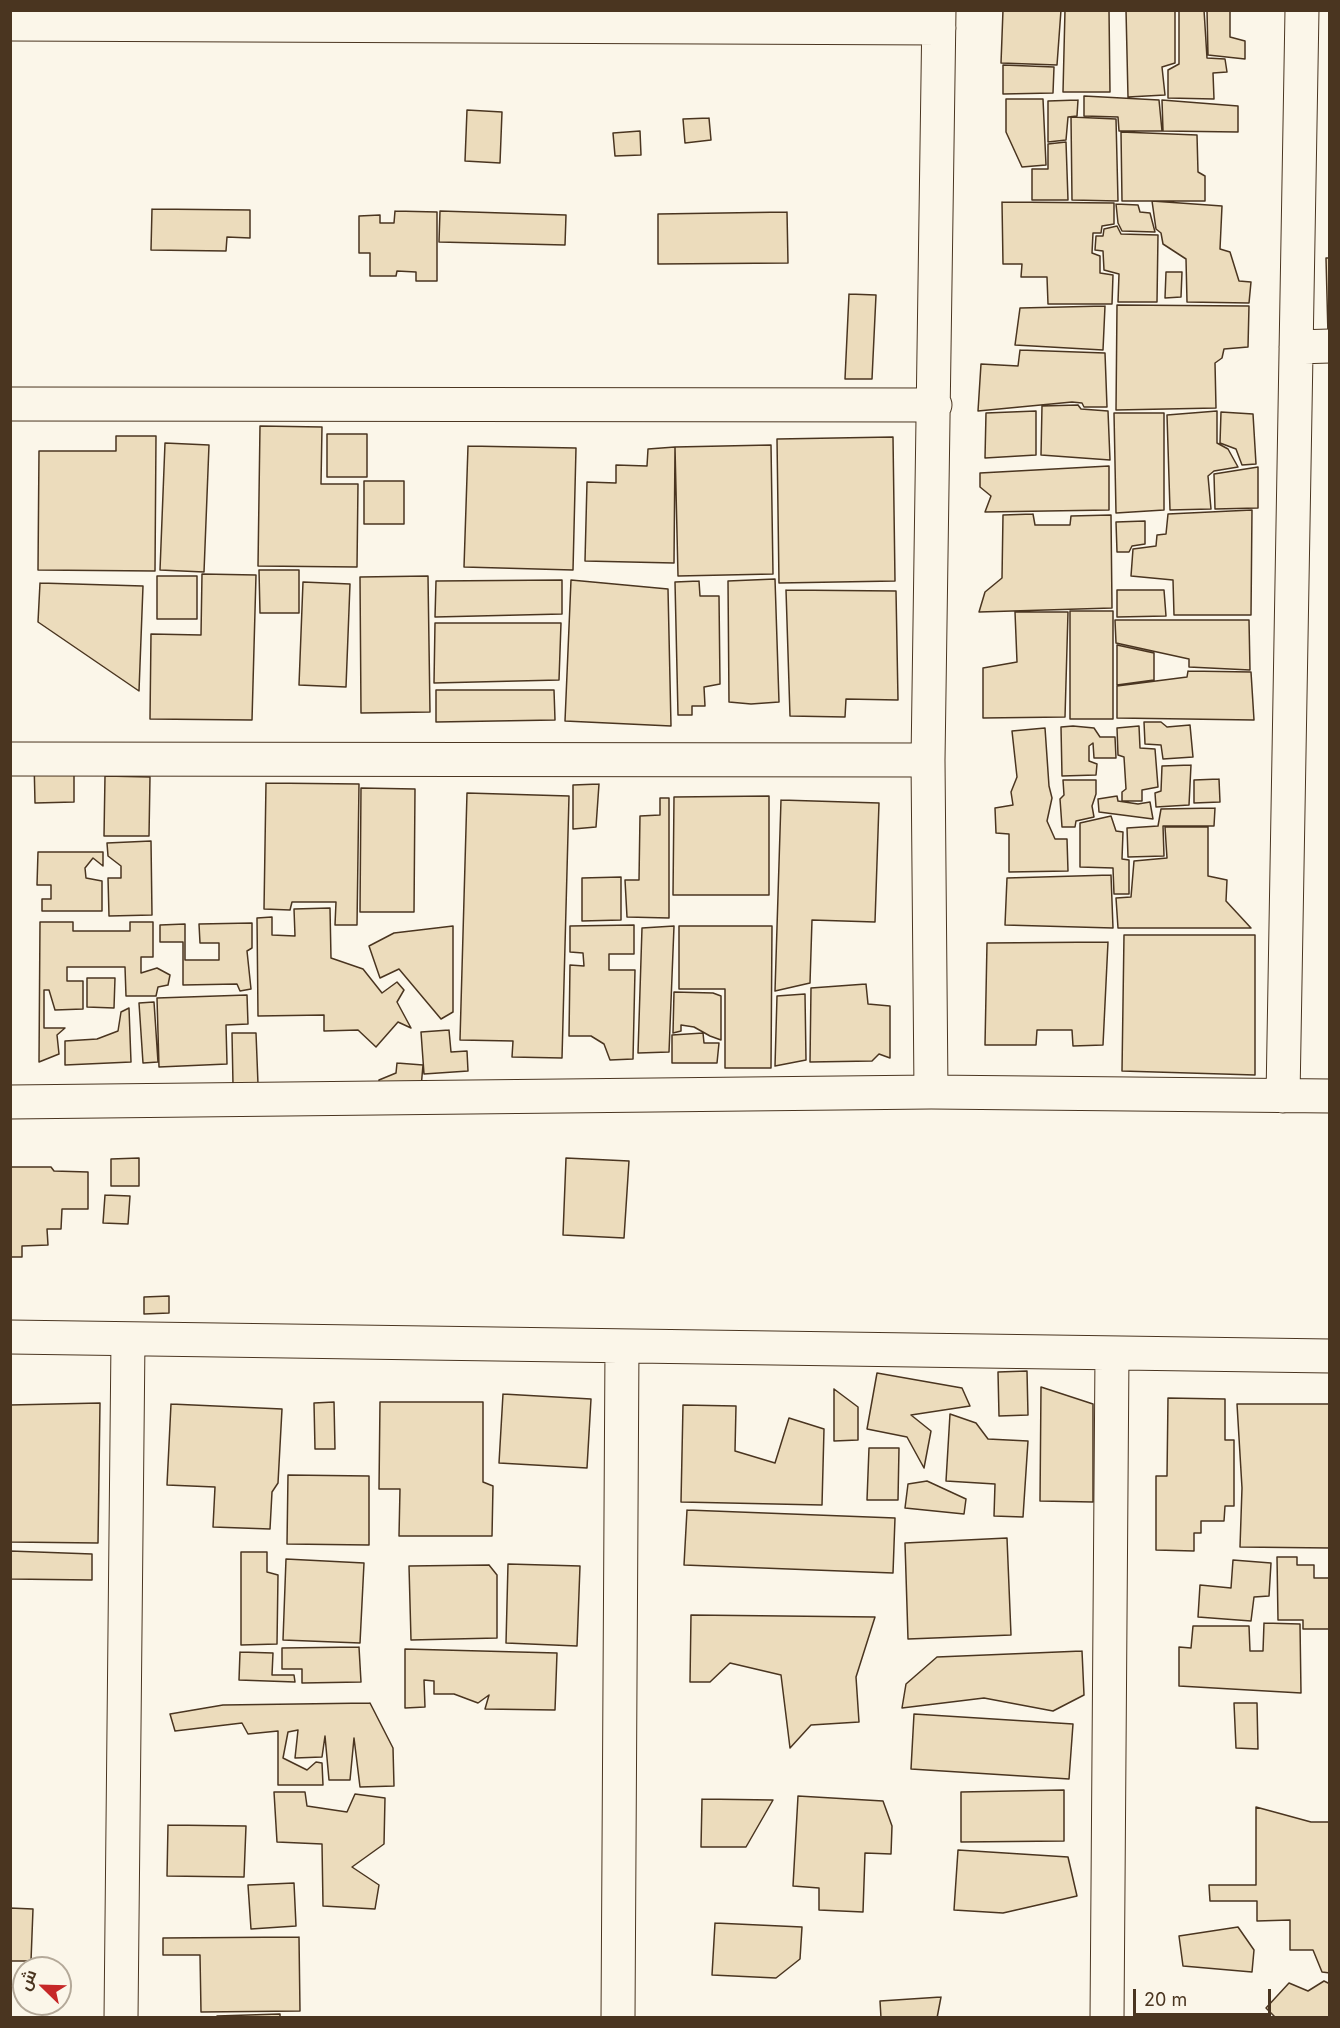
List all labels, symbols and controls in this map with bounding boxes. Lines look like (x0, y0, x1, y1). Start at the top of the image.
north arrow (12, 1956, 72, 2016)
text: ش (14, 1966, 40, 1993)
scale bar (1136, 1977, 1274, 2015)
text: 20 m (1144, 1989, 1187, 2010)

